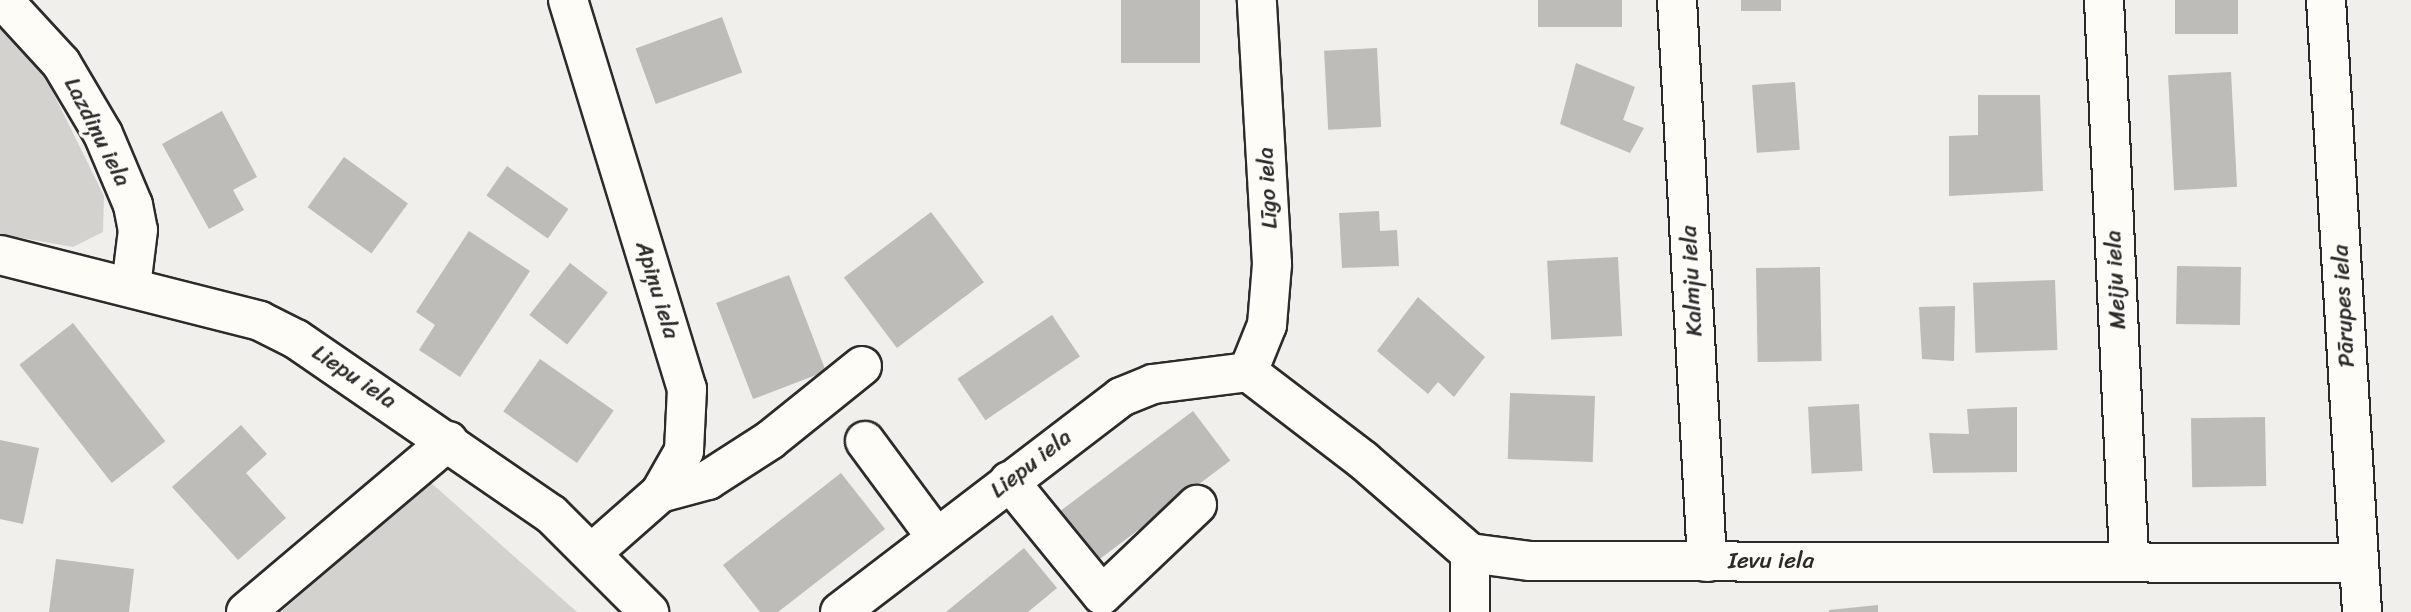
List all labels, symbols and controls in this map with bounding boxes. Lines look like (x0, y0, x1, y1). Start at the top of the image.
street label: Lazdiņu iela (58, 73, 136, 191)
street label: Līgo iela (1252, 146, 1284, 230)
street label: Kalmju iela (1675, 225, 1709, 337)
street label: Meiju iela (2100, 230, 2132, 330)
street label: Apiņu iela (629, 238, 685, 342)
street label: Pārupes iela (2327, 244, 2361, 368)
street label: Liepu iela (307, 339, 401, 415)
street label: Liepu iela (985, 424, 1077, 504)
street label: Ievu iela (1728, 547, 1814, 575)

